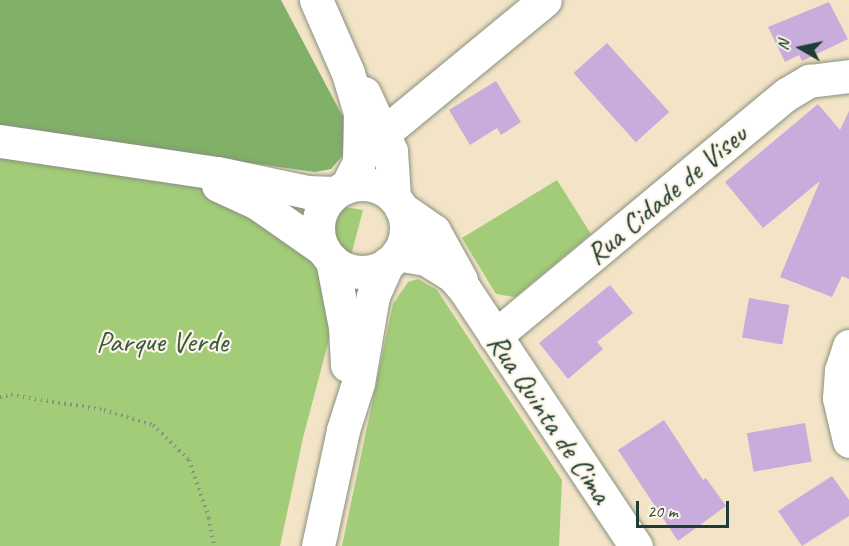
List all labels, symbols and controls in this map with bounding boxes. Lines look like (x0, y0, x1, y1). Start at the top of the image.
north arrow (771, 18, 831, 78)
text: N (773, 39, 794, 52)
street label: Rua Cidade de Viseu (579, 117, 753, 271)
park label: Parque Verde (96, 323, 228, 359)
street label: Rua Quinta de Cima (480, 326, 620, 510)
scale bar (639, 489, 732, 527)
text: 20 m (647, 500, 678, 522)

